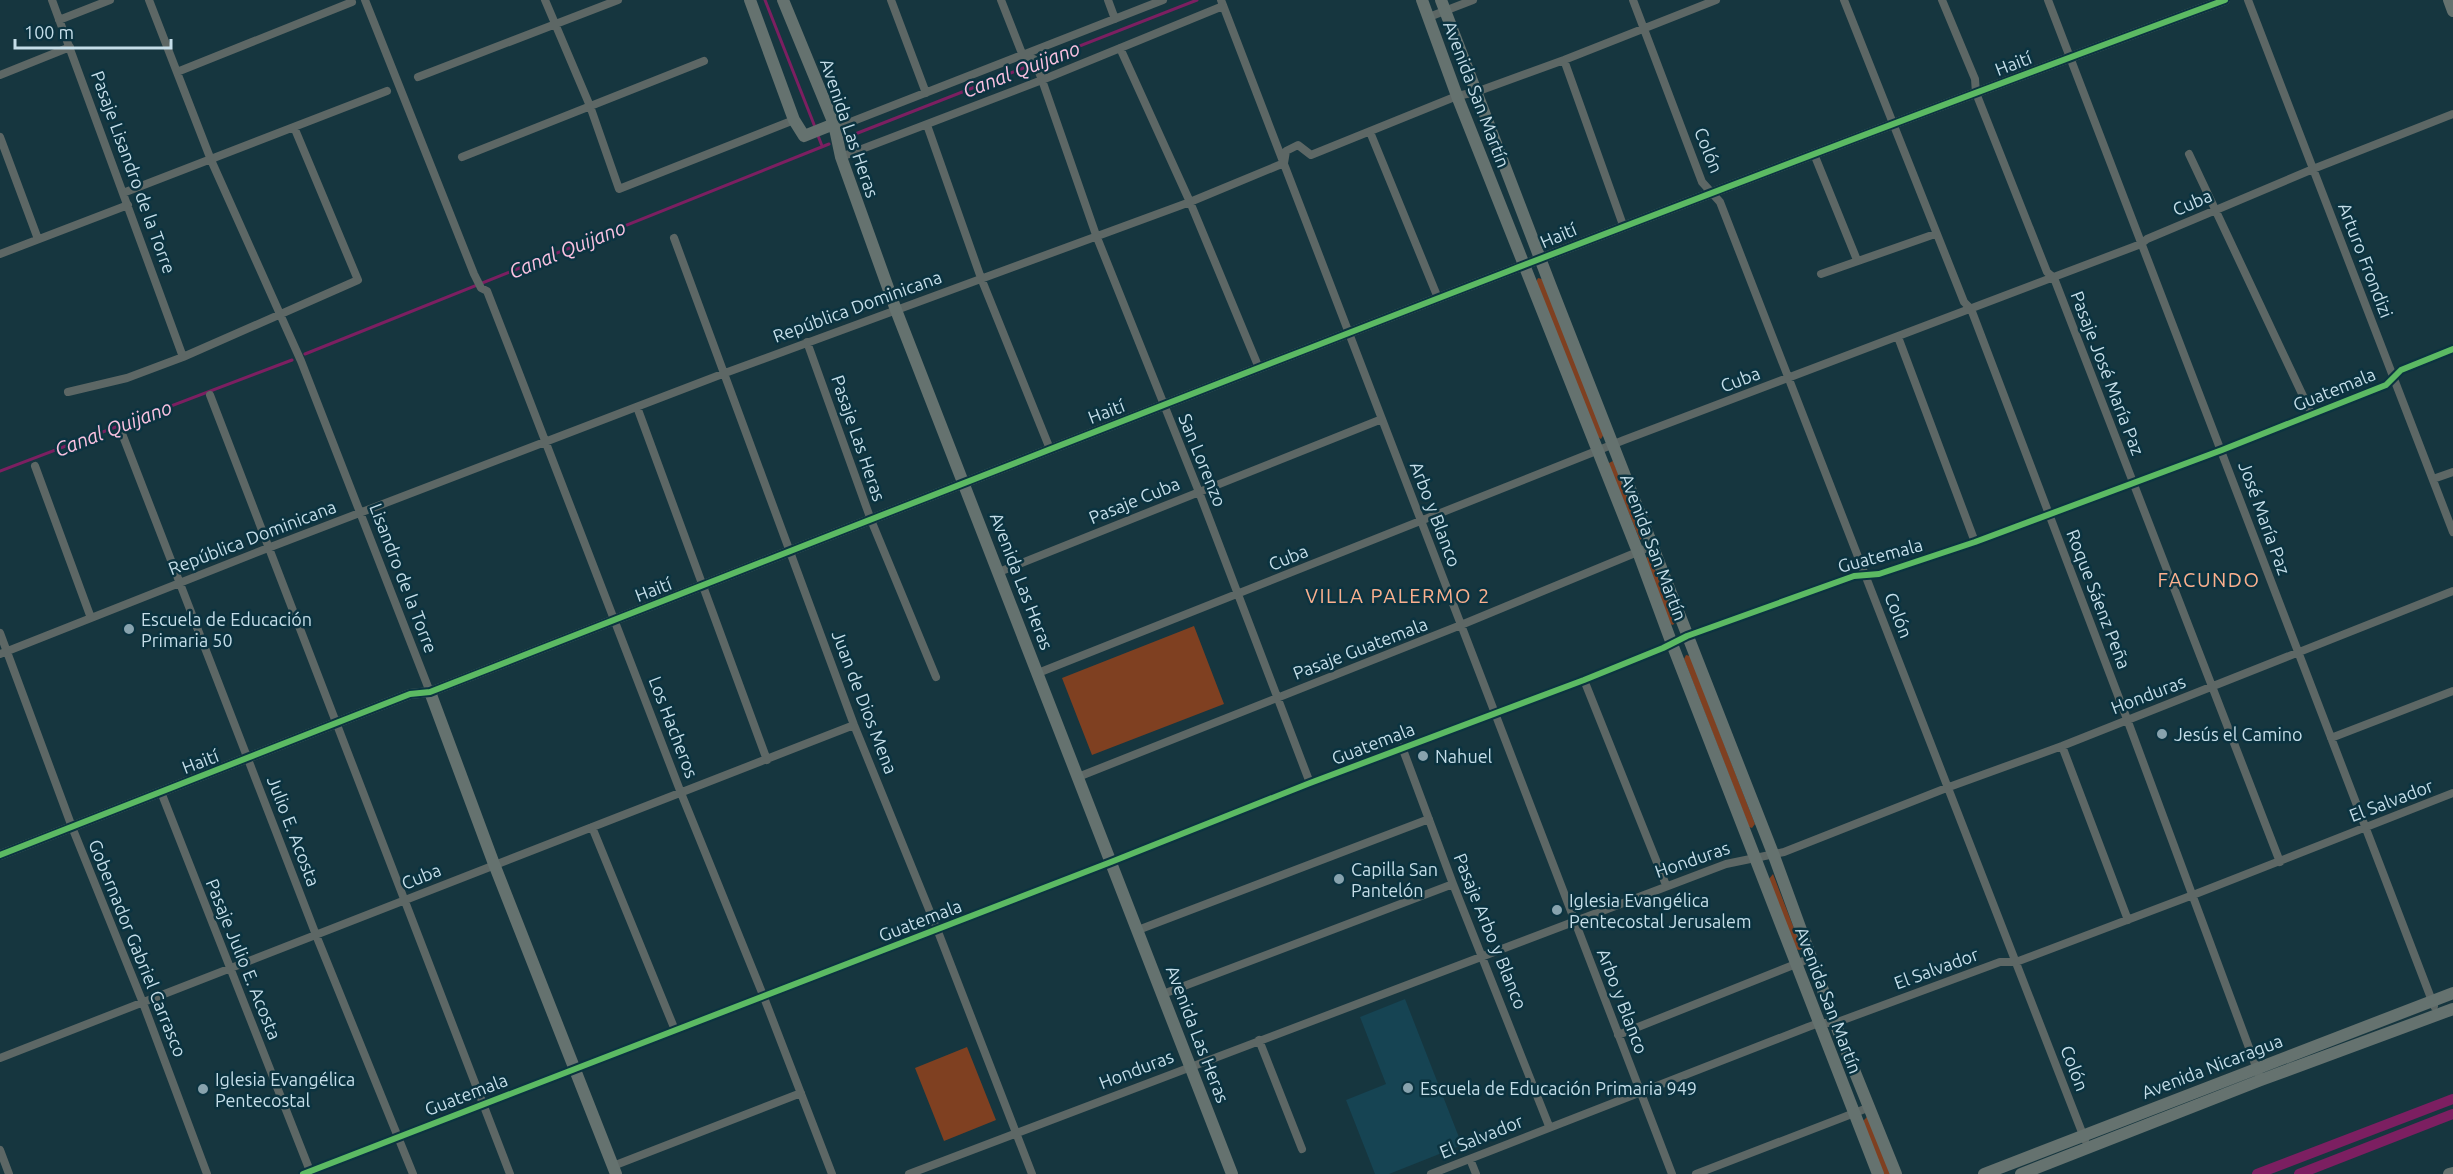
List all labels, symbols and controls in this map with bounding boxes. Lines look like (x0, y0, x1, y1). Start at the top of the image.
scale bar (15, 12, 171, 50)
street label: Avenida San Martín (1440, 18, 1514, 170)
text: 100 m (24, 22, 74, 42)
water label: Canal Quijano (959, 36, 1083, 103)
street label: Haití (1992, 47, 2035, 79)
street label: Avenida Las Heras (817, 56, 883, 200)
street label: Pasaje Lisandro de la Torre (88, 68, 180, 276)
street label: Colón (1691, 124, 1727, 176)
street label: Cuba (2169, 185, 2215, 219)
street label: Arturo Frondizi (2335, 200, 2397, 320)
water label: Canal Quijano (505, 215, 629, 284)
street label: Haití (1537, 218, 1580, 252)
street label: República Dominicana (770, 266, 944, 346)
street label: Pasaje José María Paz (2067, 288, 2149, 458)
street label: Cuba (1717, 362, 1763, 396)
street label: Guatemala (2290, 363, 2378, 415)
street label: Pasaje Las Heras (828, 372, 890, 504)
water label: Canal Quijano (51, 395, 175, 462)
street label: Haití (1085, 395, 1128, 427)
street label: San Lorenzo (1175, 411, 1231, 509)
street label: Arbo y Blanco (1407, 459, 1465, 569)
street label: José María Paz (2235, 459, 2295, 577)
street label: Avenida San Martín (1617, 471, 1691, 623)
street label: Pasaje Cuba (1086, 473, 1182, 527)
street label: República Dominicana (165, 496, 339, 578)
street label: Lisandro de la Torre (366, 500, 442, 656)
street label: Avenida Las Heras (987, 510, 1057, 653)
street label: Roque Sáenz Peña (2063, 526, 2135, 672)
street label: Guatemala (1835, 534, 1925, 576)
street label: Cuba (1265, 540, 1311, 574)
district label: FACUNDO (2158, 568, 2260, 591)
street label: Haití (632, 573, 675, 605)
district label: VILLA PALERMO 2 (1305, 584, 1491, 607)
street label: Colón (1881, 589, 1917, 641)
place label: Escuela de Educación Primaria 50 (141, 609, 312, 650)
street label: Pasaje Guatemala (1290, 613, 1430, 683)
marker: Escuela de Educación Primaria 50 (122, 622, 136, 636)
street label: Juan de Dios Mena (828, 627, 902, 777)
street label: Honduras (2108, 671, 2188, 717)
street label: Los Hacheros (645, 673, 703, 781)
street label: Guatemala (1329, 718, 1417, 768)
place label: Jesús el Camino (2174, 724, 2303, 744)
marker: Jesús el Camino (2155, 727, 2169, 741)
street label: Haití (179, 745, 222, 777)
place label: Nahuel (1435, 746, 1493, 766)
marker: Nahuel (1416, 749, 1430, 763)
street label: Julio E. Acosta (264, 773, 324, 889)
street label: El Salvador (2346, 775, 2436, 825)
street label: Gobernador Gabriel Carrasco (85, 836, 191, 1060)
street label: Honduras (1652, 837, 1732, 881)
street label: Pasaje Arbo y Blanco (1451, 850, 1531, 1012)
street label: Cuba (398, 859, 444, 893)
place label: Capilla San Pantelón (1351, 859, 1438, 900)
marker: Capilla San Pantelón (1332, 872, 1346, 886)
street label: Pasaje Julio E. Acosta (203, 876, 285, 1042)
place label: Iglesia Evangélica Pentecostal Jerusalem (1569, 890, 1752, 931)
street label: Guatemala (876, 895, 964, 945)
marker: Iglesia Evangélica Pentecostal Jerusalem (1550, 903, 1564, 917)
street label: Avenida San Martín (1792, 924, 1866, 1076)
street label: El Salvador (1891, 943, 1981, 992)
street label: Arbo y Blanco (1594, 946, 1652, 1056)
street label: Avenida Las Heras (1163, 963, 1233, 1106)
street label: Avenida Nicaragua (2139, 1030, 2285, 1102)
street label: Colón (2057, 1042, 2093, 1094)
street label: Honduras (1096, 1046, 1176, 1092)
place label: Iglesia Evangélica Pentecostal (215, 1069, 355, 1110)
street label: Guatemala (422, 1069, 510, 1119)
place label: Escuela de Educación Primaria 949 (1420, 1078, 1697, 1098)
marker: Escuela de Educación Primaria 949 (1401, 1081, 1415, 1095)
marker: Iglesia Evangélica Pentecostal (196, 1082, 210, 1096)
street label: El Salvador (1436, 1110, 1526, 1162)

